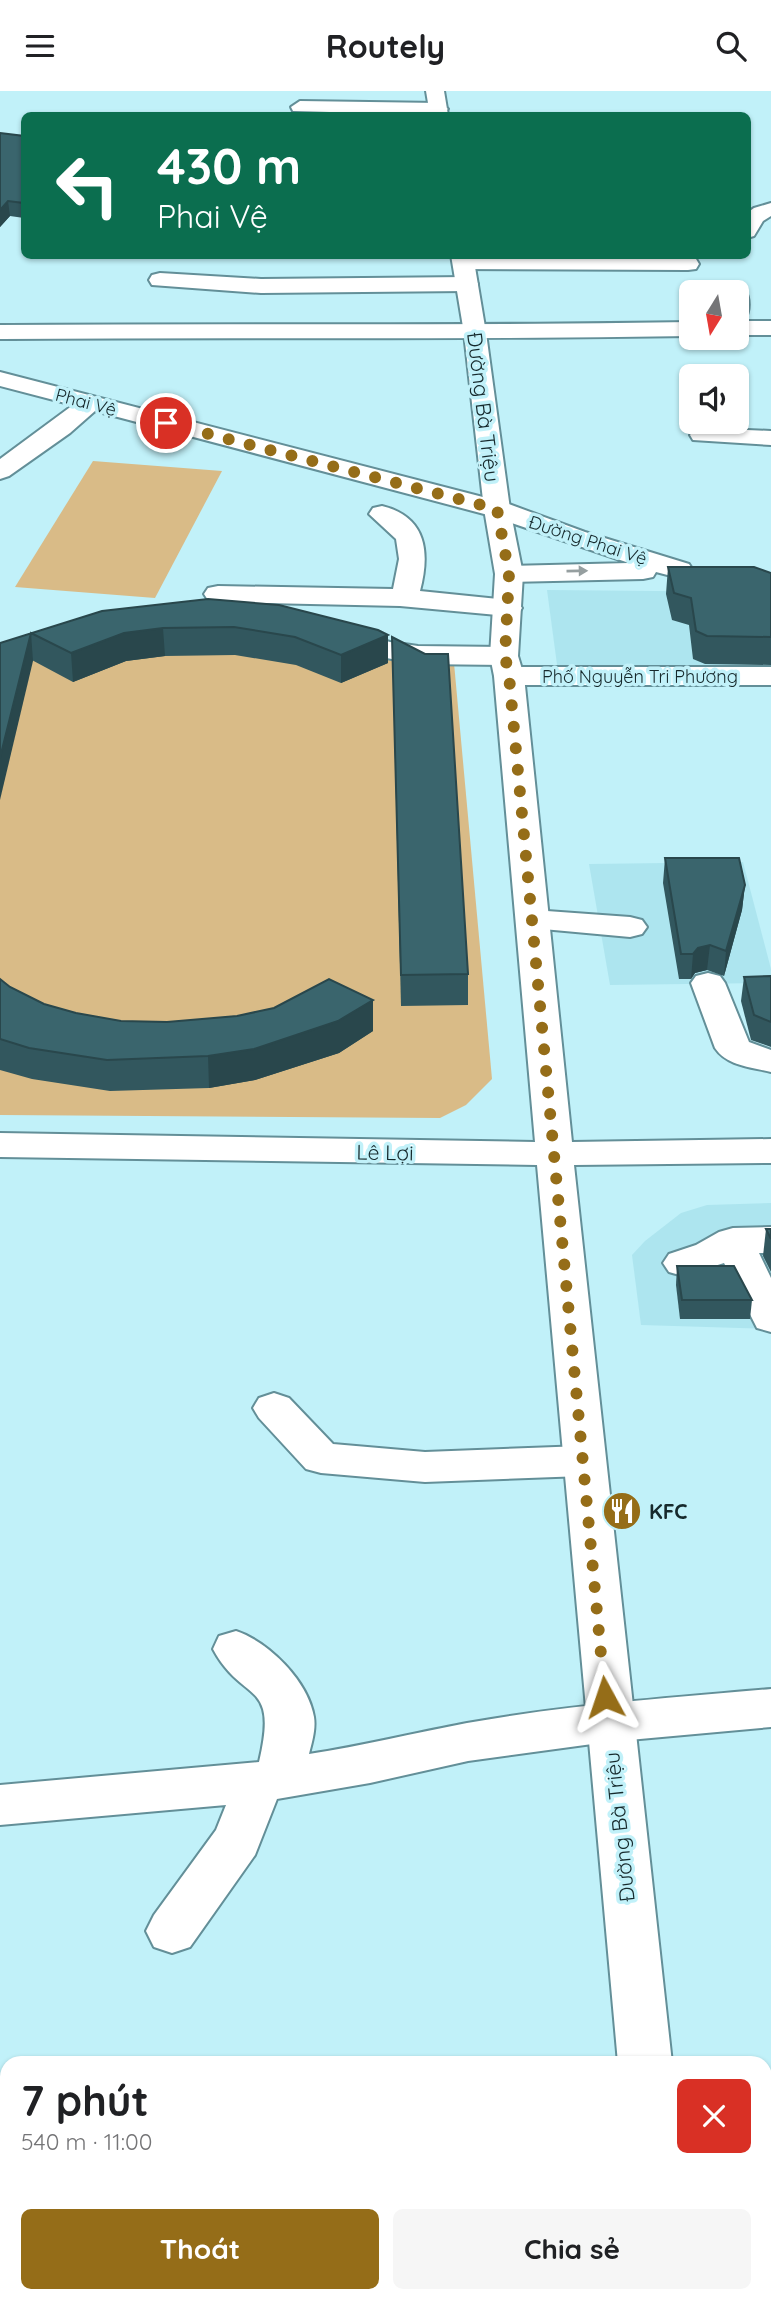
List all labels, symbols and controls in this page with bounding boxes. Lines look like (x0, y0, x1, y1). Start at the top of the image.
text: Routely (326, 26, 445, 66)
icon: menu (21, 27, 59, 65)
icon: search (712, 27, 750, 65)
text: 430 m (157, 135, 301, 196)
icon: left (42, 140, 133, 231)
text: Phai Vệ (157, 196, 268, 236)
north arrow (679, 280, 749, 350)
map controls (679, 280, 749, 434)
street label: Đường Bà Triệu (462, 331, 506, 483)
button: sound (679, 364, 749, 434)
street label: Phai Vệ (53, 383, 119, 421)
pin (136, 393, 196, 453)
icon: arrive (147, 404, 185, 442)
street label: Đường Phai Vệ (526, 510, 650, 570)
one-way arrow (566, 566, 588, 577)
street label: Phố Nguyễn Tri Phương (542, 665, 738, 688)
street label: Lê Lợi (356, 1139, 414, 1165)
restaurant icon: KFC (601, 1490, 643, 1532)
place label: KFC (649, 1498, 688, 1524)
position arrow (568, 1660, 642, 1734)
street label: Đường Bà Triệu (598, 1751, 640, 1903)
text: 7 phút (21, 2074, 149, 2127)
button: close (677, 2079, 751, 2153)
text: 540 m · 11:00 (21, 2127, 152, 2156)
button: Thoát (21, 2209, 379, 2289)
button: Chia sẻ (393, 2209, 751, 2289)

